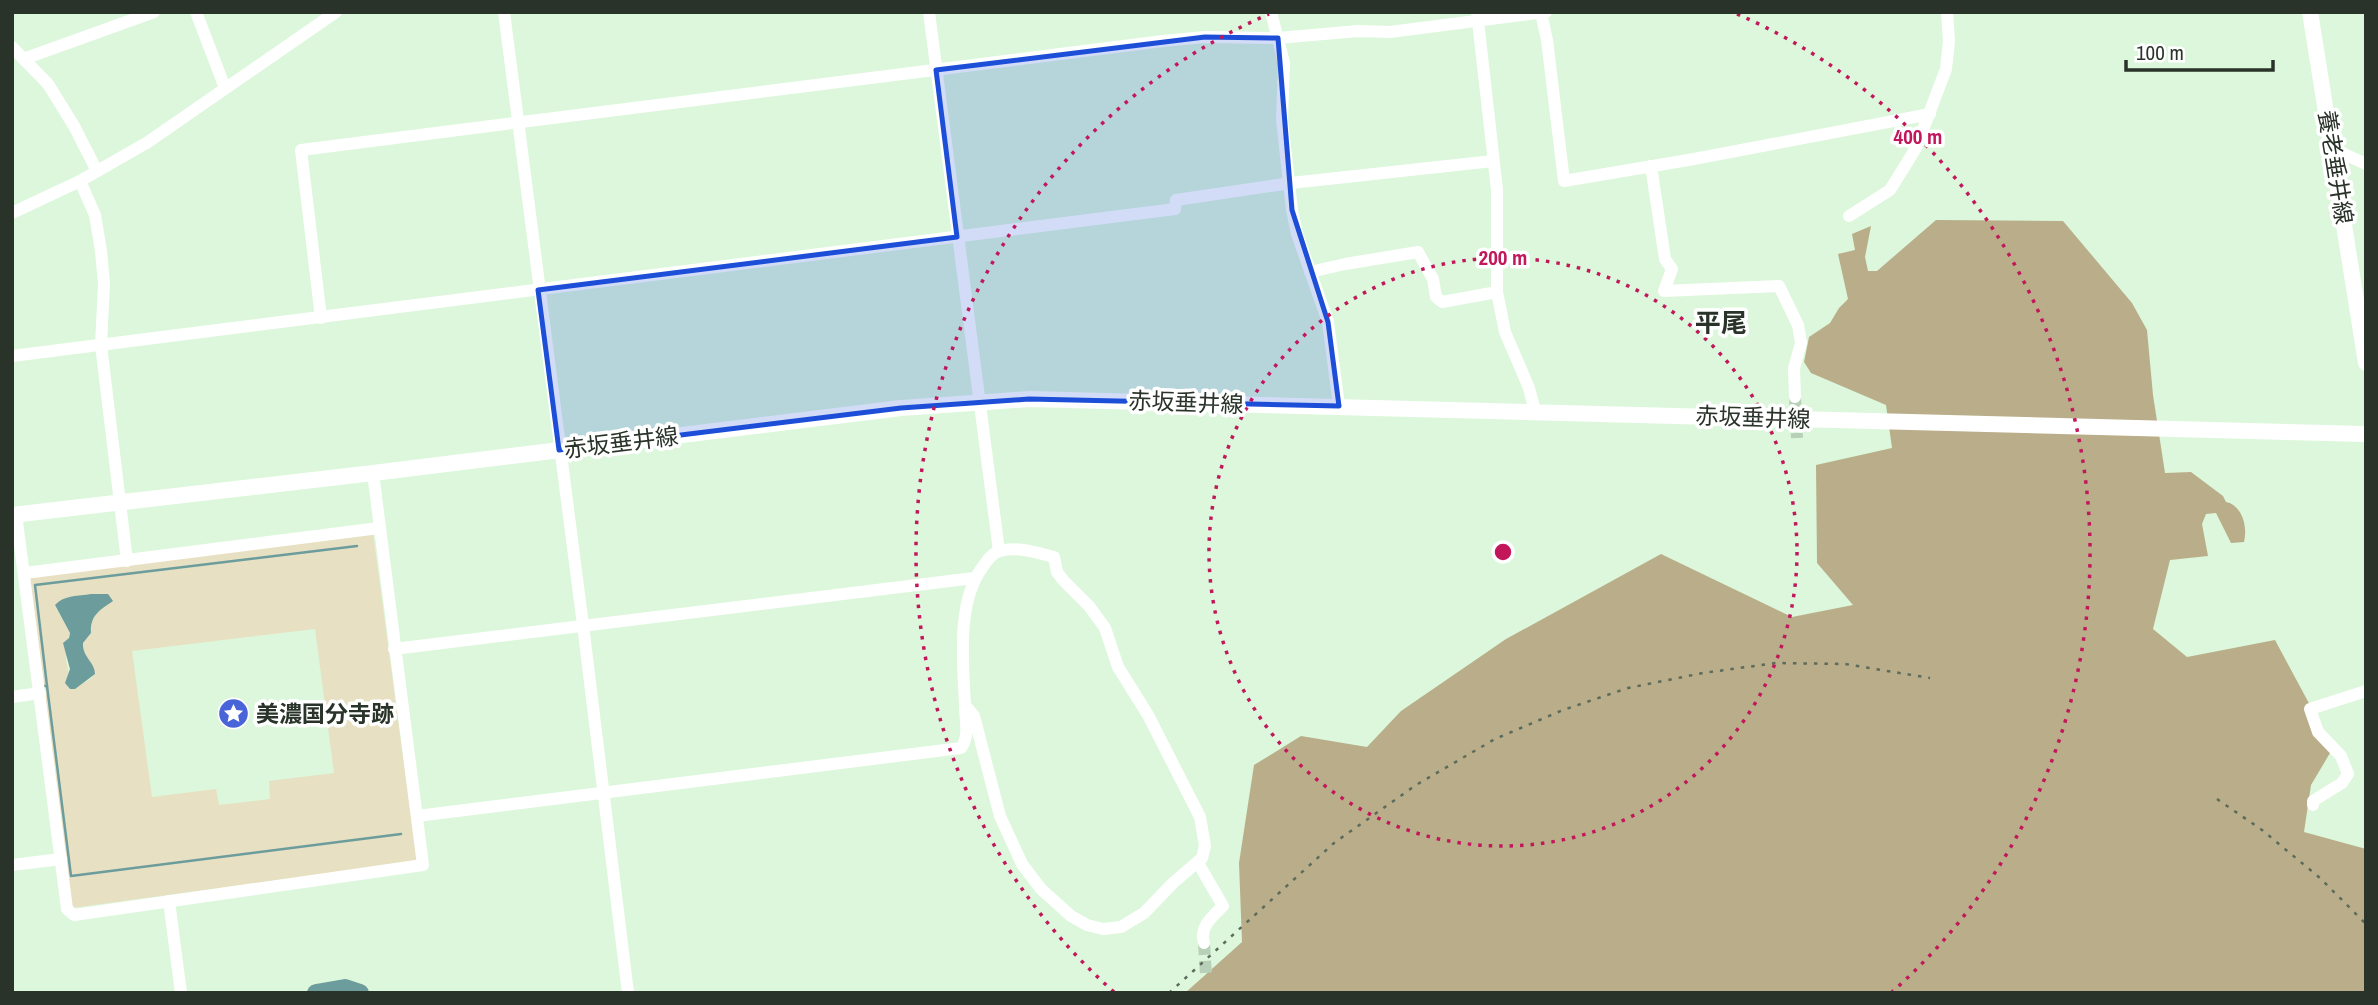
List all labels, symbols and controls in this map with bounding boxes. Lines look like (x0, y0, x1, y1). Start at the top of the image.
scale bar (2126, 28, 2273, 72)
text: 100 m (2136, 38, 2184, 67)
street label: 養老垂井線 (2312, 108, 2360, 226)
text: 400 m (1894, 122, 1942, 151)
text: 200 m (1479, 243, 1527, 272)
district label: 平尾 (1695, 305, 1747, 340)
street label: 赤坂垂井線 (1128, 385, 1244, 419)
street label: 赤坂垂井線 (1695, 400, 1811, 434)
street label: 赤坂垂井線 (562, 420, 680, 464)
centre of rings (1491, 540, 1515, 564)
place icon: 美濃国分寺跡 (216, 696, 250, 730)
place label: 美濃国分寺跡 (256, 698, 394, 729)

